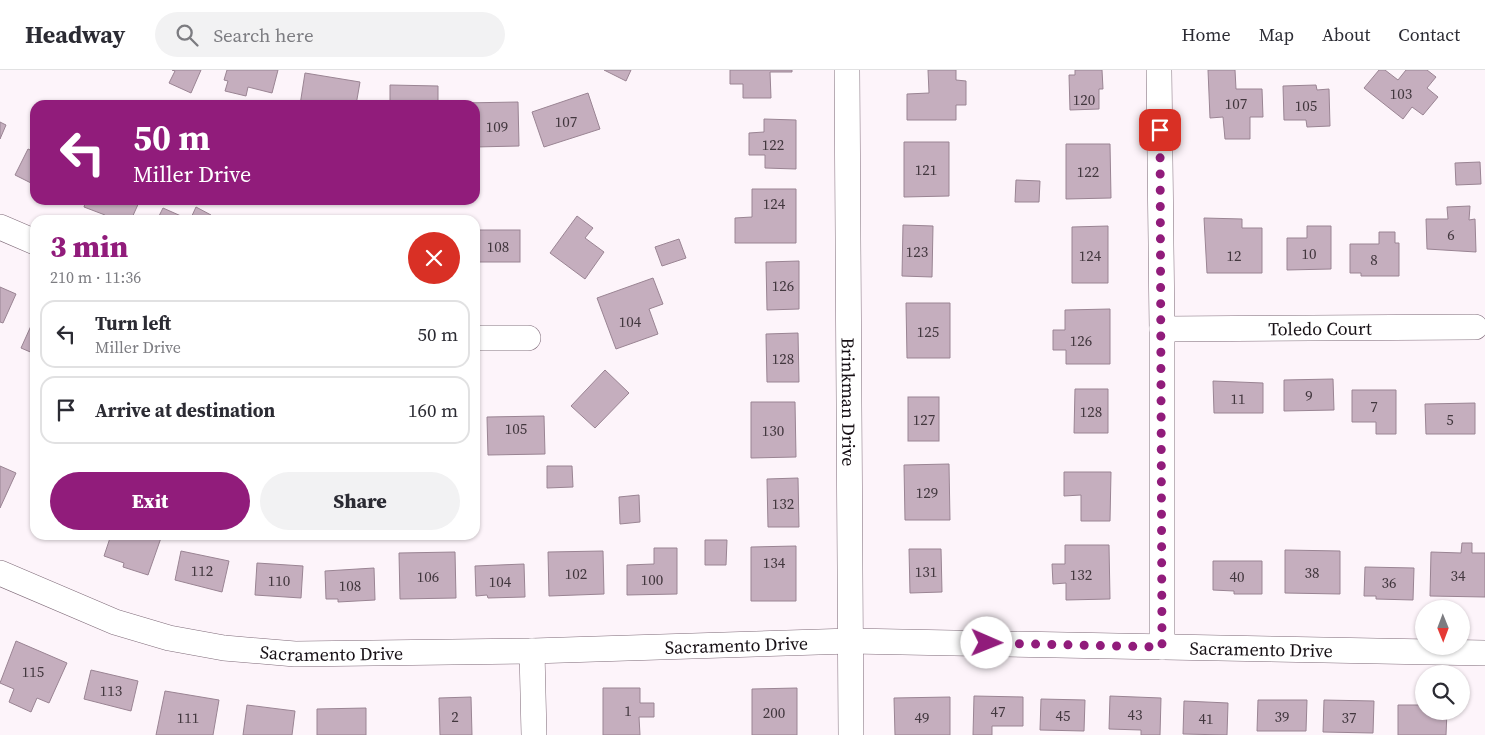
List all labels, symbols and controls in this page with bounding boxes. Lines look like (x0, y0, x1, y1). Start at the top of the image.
search box (155, 12, 505, 57)
text: Headway (25, 18, 125, 51)
icon: search (173, 21, 201, 49)
text: Search here (213, 22, 314, 48)
text: Home (1182, 22, 1231, 47)
text: Map (1259, 22, 1294, 47)
text: About (1322, 22, 1370, 47)
text: Contact (1398, 22, 1460, 47)
house number: 103 (1390, 83, 1412, 104)
house number: 120 (1073, 89, 1095, 110)
house number: 107 (1225, 93, 1247, 114)
house number: 105 (1295, 95, 1317, 116)
pin (1139, 109, 1181, 151)
house number: 107 (555, 111, 577, 132)
text: 50 m (133, 114, 210, 162)
house number: 109 (486, 116, 508, 137)
icon: arrive (1146, 116, 1174, 144)
icon: left (50, 120, 115, 185)
house number: 122 (762, 134, 784, 155)
text: Miller Drive (133, 159, 251, 189)
house number: 121 (915, 159, 937, 180)
house number: 122 (1077, 161, 1099, 182)
house number: 124 (763, 193, 786, 214)
house number: 6 (1447, 224, 1455, 245)
text: 3 min (50, 226, 128, 267)
button: close (408, 232, 460, 284)
house number: 108 (487, 236, 509, 257)
house number: 123 (906, 241, 928, 262)
house number: 10 (1301, 243, 1317, 264)
house number: 124 (1079, 245, 1102, 266)
house number: 12 (1226, 245, 1242, 266)
house number: 8 (1370, 249, 1378, 270)
text: 210 m · 11:36 (50, 266, 141, 288)
house number: 126 (772, 275, 794, 296)
text: Turn left (95, 310, 171, 336)
house number: 104 (619, 311, 642, 332)
street label: Toledo Court (1268, 315, 1372, 341)
icon: left (52, 320, 80, 348)
text: 50 m (417, 321, 458, 347)
house number: 125 (917, 321, 939, 342)
house number: 126 (1070, 330, 1092, 351)
text: Miller Drive (95, 336, 181, 358)
street label: Brinkman Drive (836, 337, 862, 467)
house number: 128 (772, 348, 794, 369)
house number: 9 (1305, 385, 1313, 406)
house number: 11 (1230, 388, 1246, 409)
icon: arrive (52, 396, 80, 424)
house number: 7 (1370, 396, 1378, 417)
text: Arrive at destination (95, 397, 275, 423)
text: 160 m (408, 397, 458, 423)
house number: 128 (1080, 401, 1102, 422)
house number: 127 (913, 409, 935, 430)
house number: 5 (1446, 409, 1454, 430)
house number: 105 (505, 418, 527, 439)
house number: 130 (762, 420, 784, 441)
button: Exit (50, 472, 250, 530)
button: Share (260, 472, 460, 530)
house number: 129 (916, 482, 938, 503)
house number: 132 (772, 493, 794, 514)
house number: 134 (763, 552, 786, 573)
house number: 112 (191, 560, 213, 581)
house number: 131 (915, 561, 937, 582)
house number: 38 (1304, 562, 1320, 583)
house number: 102 (565, 563, 587, 584)
house number: 132 (1070, 564, 1092, 585)
house number: 34 (1450, 565, 1466, 586)
house number: 106 (417, 566, 439, 587)
house number: 40 (1229, 566, 1245, 587)
house number: 100 (641, 569, 663, 590)
house number: 110 (268, 570, 290, 591)
house number: 104 (489, 571, 512, 592)
house number: 36 (1381, 572, 1397, 593)
house number: 108 (339, 575, 361, 596)
north arrow (1415, 600, 1470, 655)
map controls (1415, 600, 1470, 720)
position arrow (960, 616, 1012, 668)
street label: Sacramento Drive (664, 630, 808, 659)
street label: Sacramento Drive (1189, 635, 1333, 663)
street label: Sacramento Drive (259, 639, 403, 667)
house number: 115 (22, 661, 44, 682)
button: search (1415, 665, 1470, 720)
house number: 113 (100, 680, 122, 701)
house number: 1 (624, 700, 632, 721)
house number: 47 (990, 701, 1006, 722)
house number: 200 (763, 702, 785, 723)
house number: 43 (1127, 704, 1143, 725)
house number: 45 (1055, 705, 1071, 726)
house number: 2 (451, 706, 459, 727)
house number: 39 (1274, 706, 1290, 727)
house number: 111 (177, 707, 199, 728)
house number: 49 (914, 707, 930, 728)
house number: 37 (1341, 707, 1357, 728)
house number: 41 (1198, 708, 1214, 729)

